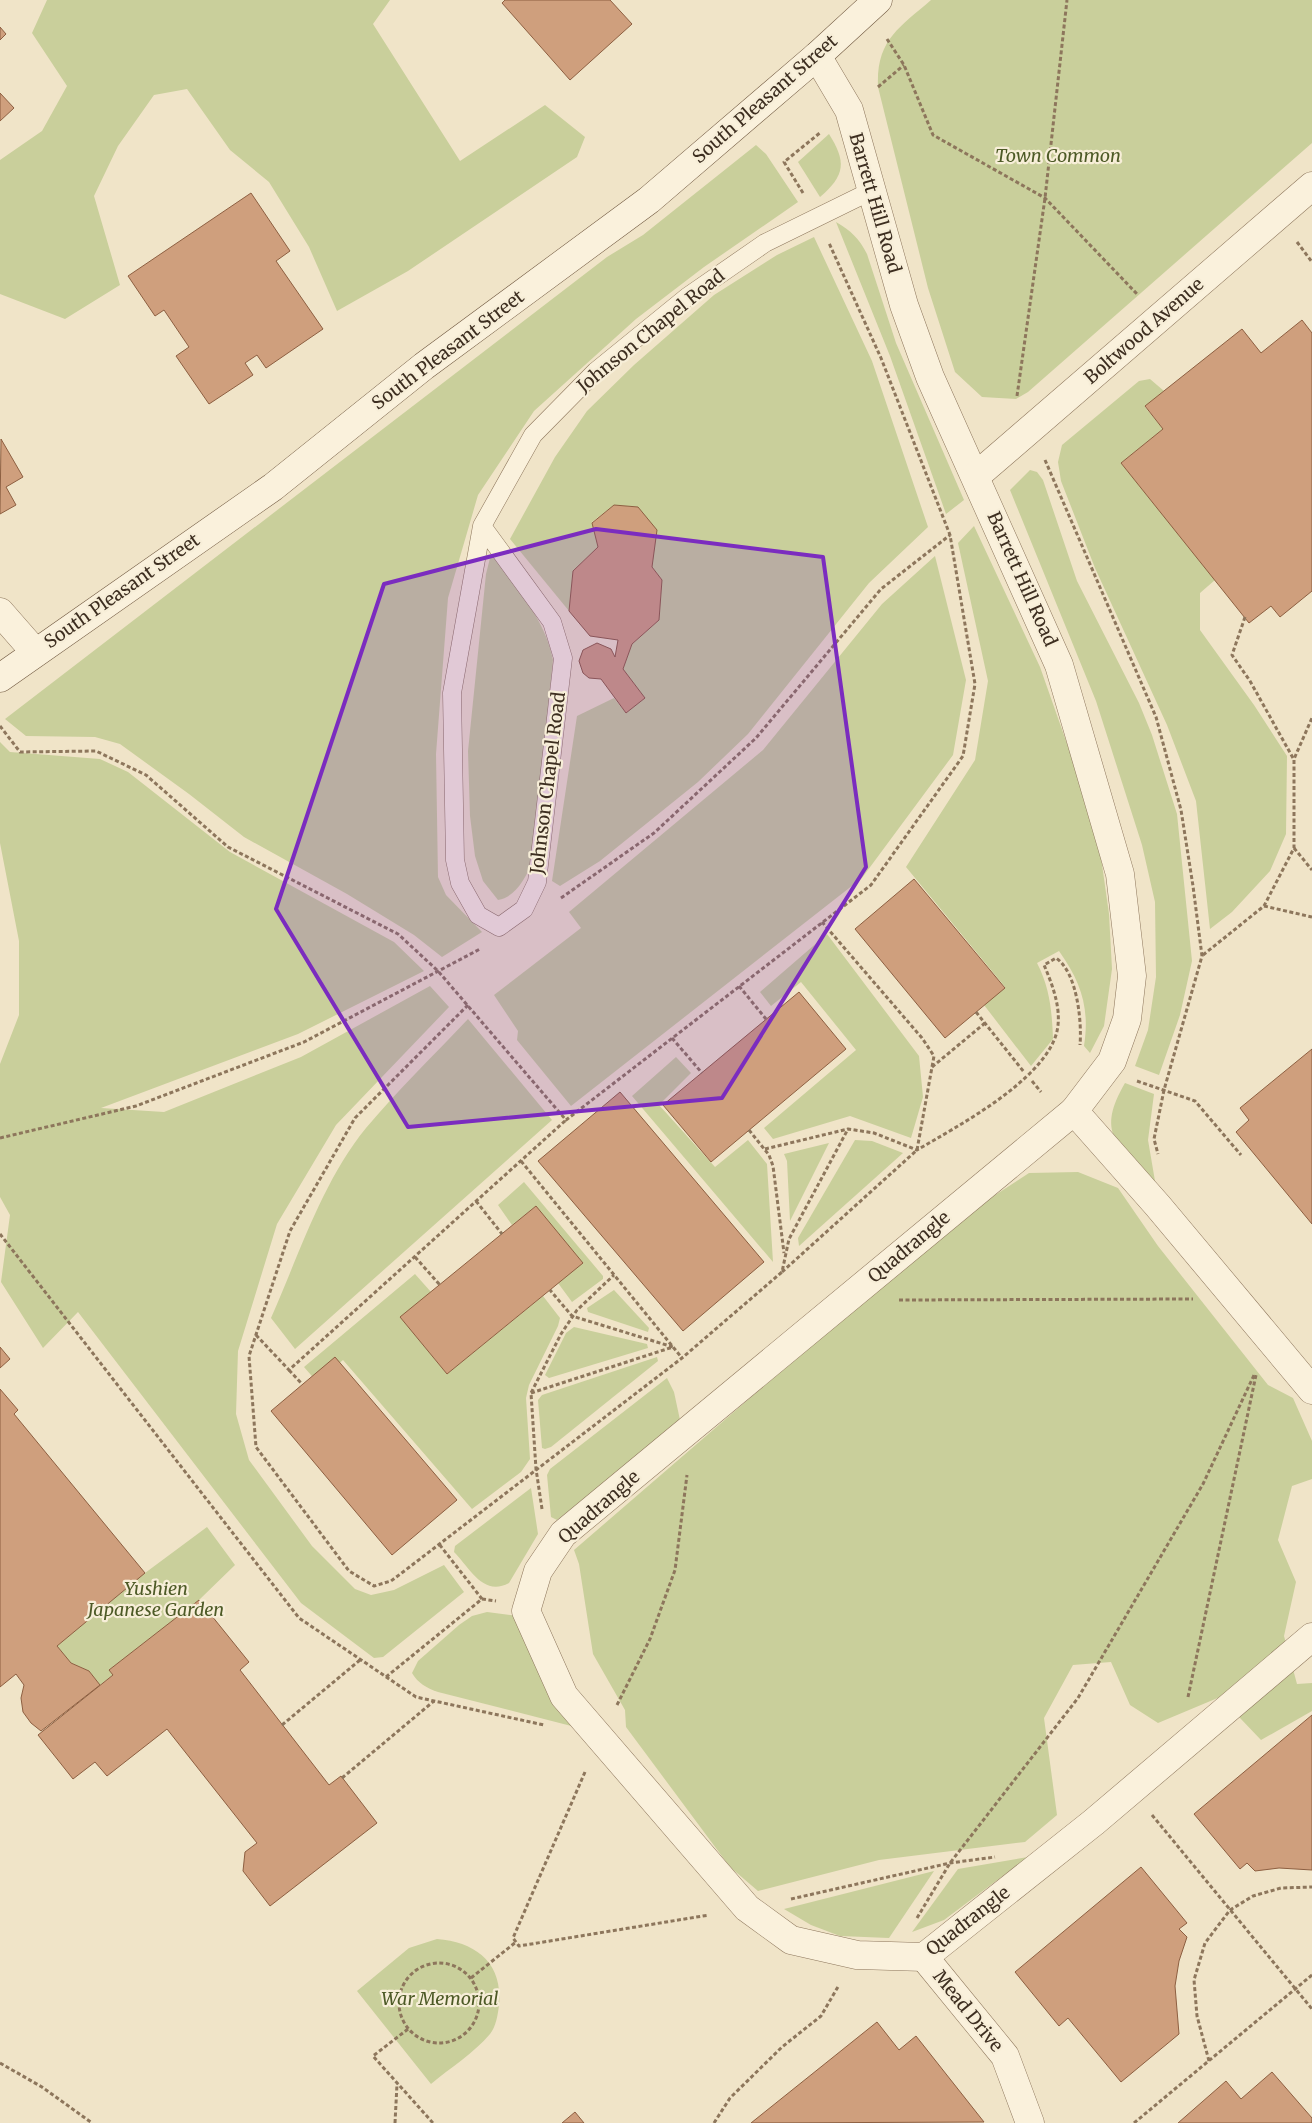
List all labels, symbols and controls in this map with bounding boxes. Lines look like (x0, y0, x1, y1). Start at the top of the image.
street label: South Pleasant Street (687, 29, 842, 168)
street label: Barrett Hill Road (844, 130, 907, 276)
park label: Town Common (995, 144, 1121, 167)
street label: Johnson Chapel Road (571, 264, 729, 398)
street label: Boltwood Avenue (1079, 272, 1208, 389)
street label: South Pleasant Street (367, 285, 528, 414)
street label: Barrett Hill Road (982, 508, 1063, 650)
street label: South Pleasant Street (39, 528, 204, 653)
street label: Johnson Chapel Road (525, 690, 570, 876)
street label: Quadrangle (863, 1206, 954, 1288)
street label: Quadrangle (553, 1465, 644, 1548)
park label: Yushien Japanese Garden (86, 1577, 224, 1621)
street label: Quadrangle (921, 1881, 1014, 1961)
street label: Mead Drive (928, 1965, 1008, 2056)
park label: War Memorial (381, 1987, 499, 2010)

